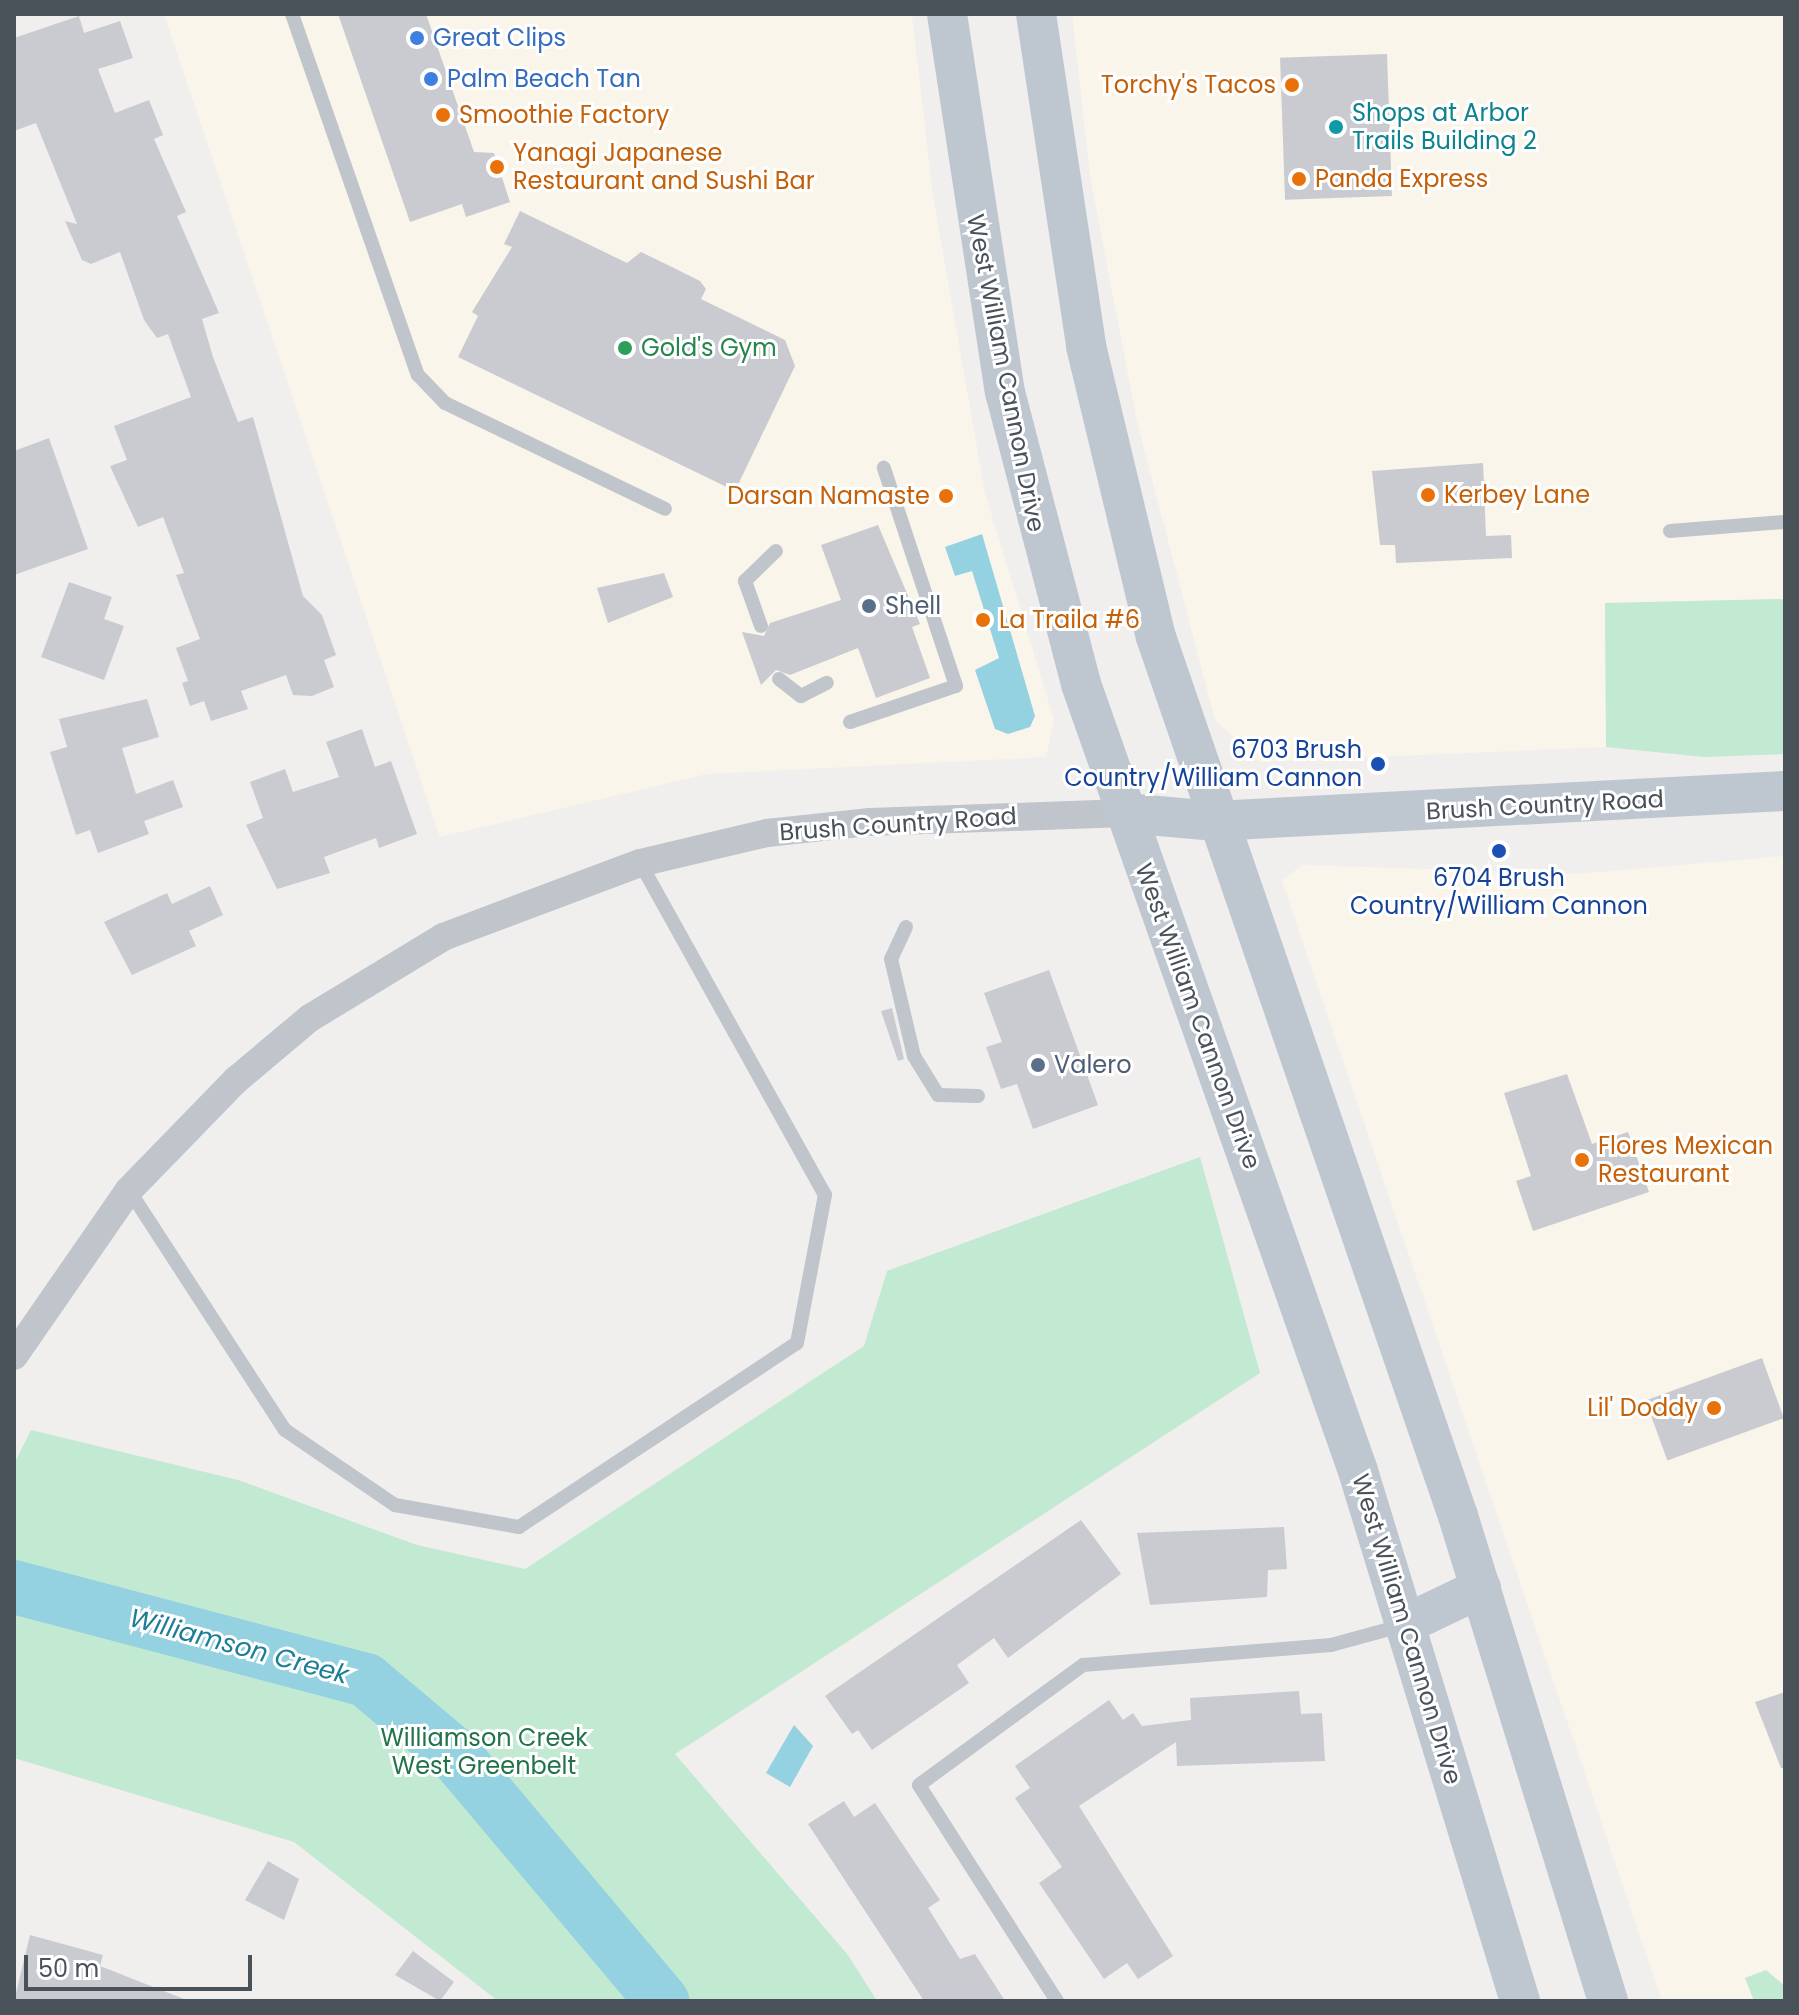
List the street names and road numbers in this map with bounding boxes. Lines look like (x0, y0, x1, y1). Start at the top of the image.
street label: West William Cannon Drive (961, 212, 1051, 534)
street label: Brush Country Road (1425, 784, 1665, 826)
street label: Brush Country Road (778, 801, 1018, 847)
street label: West William Cannon Drive (1129, 859, 1267, 1173)
street label: West William Cannon Drive (1346, 1470, 1468, 1788)

